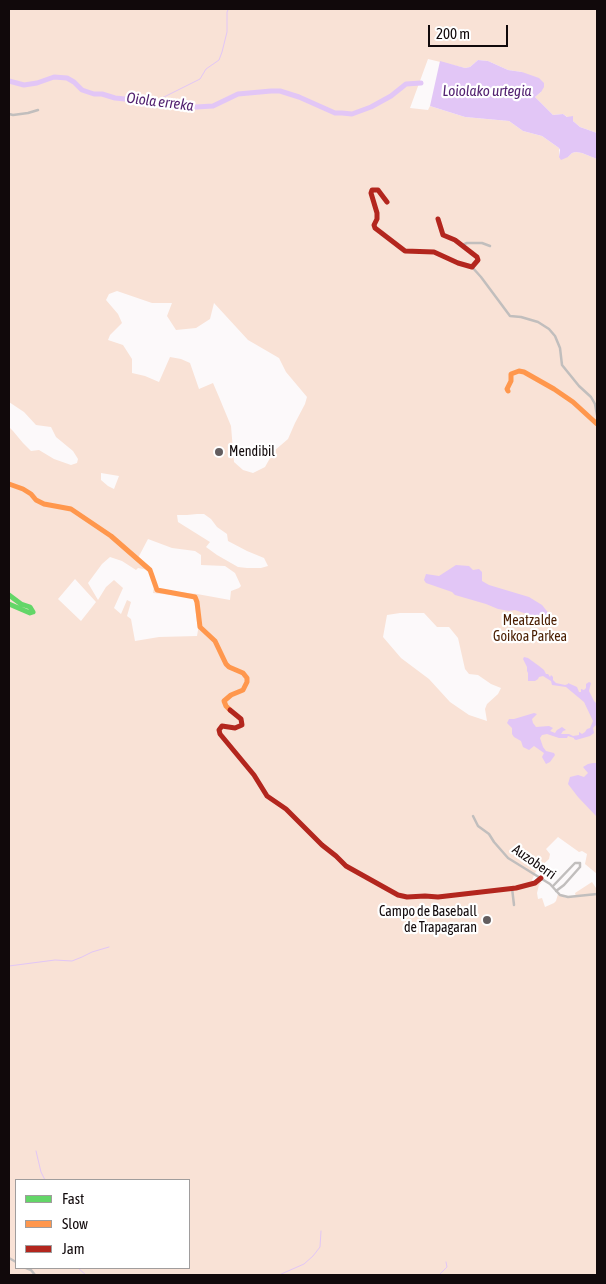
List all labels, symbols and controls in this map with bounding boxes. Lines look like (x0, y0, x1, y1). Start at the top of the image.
scale bar (431, 15, 511, 47)
text: 200 m (436, 25, 470, 42)
water label: Loiolako urtegia (442, 82, 532, 100)
water label: Oiola erreka (125, 89, 195, 115)
place label: Mendibil (229, 444, 275, 460)
marker: Mendibil (213, 446, 225, 458)
park label: Meatzalde Goikoa Parkea (493, 613, 567, 646)
street label: Auzoberri (509, 841, 559, 883)
place label: Campo de Baseball de Trapagaran (379, 904, 477, 936)
marker: Campo de Baseball de Trapagaran (481, 914, 493, 926)
legend (15, 1179, 190, 1269)
text: Fast (62, 1190, 84, 1207)
text: Slow (62, 1215, 88, 1232)
text: Jam (62, 1240, 85, 1257)

